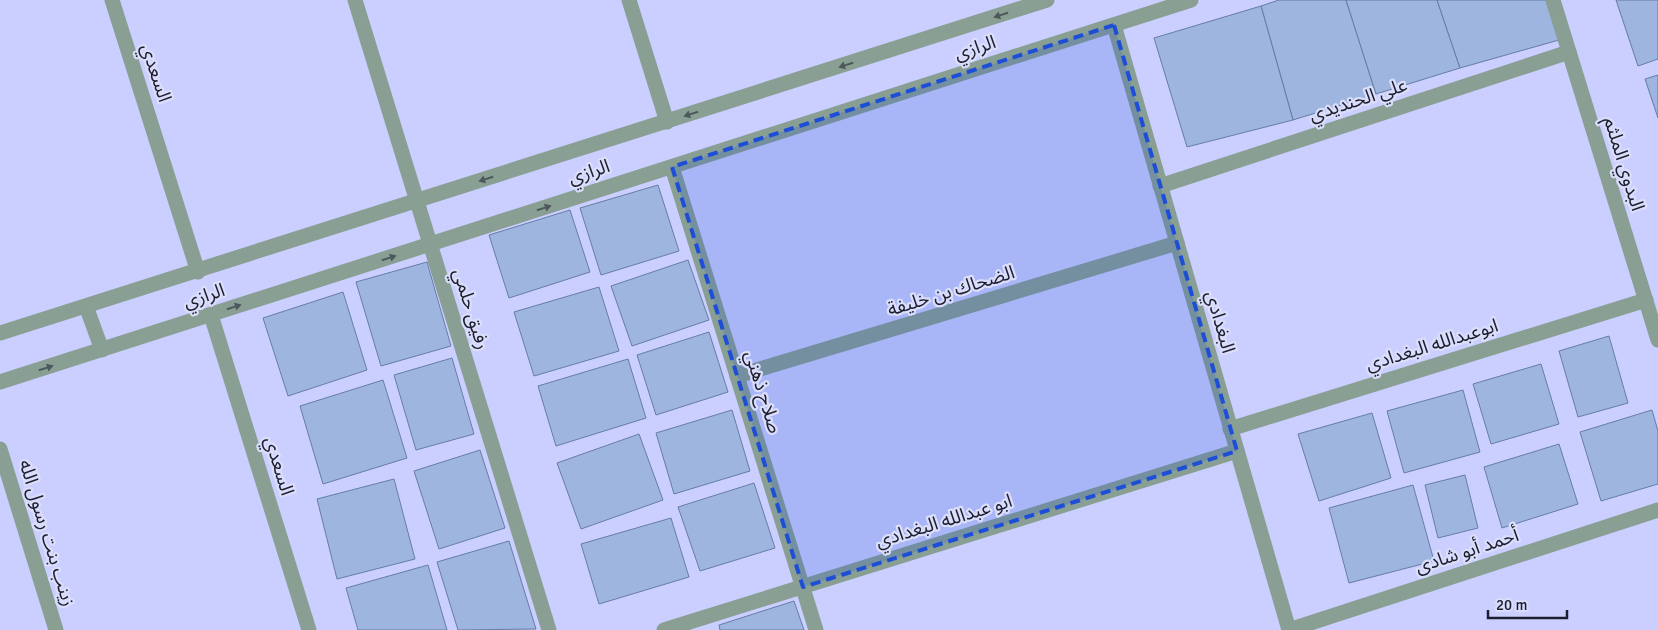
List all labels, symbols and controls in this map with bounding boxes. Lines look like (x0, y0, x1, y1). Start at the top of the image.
one-way arrow (993, 12, 1008, 19)
street label: الرازي (951, 30, 1000, 68)
street label: السعدي (133, 41, 177, 106)
one-way arrow (838, 61, 853, 69)
street label: علي الحنديدي (1306, 73, 1411, 129)
one-way arrow (683, 110, 698, 118)
street label: البدوي الملثم (1596, 114, 1650, 215)
street label: الرازي (565, 154, 614, 192)
one-way arrow (479, 176, 494, 184)
one-way arrow (537, 204, 552, 212)
one-way arrow (382, 253, 397, 261)
street label: الضحاك بن خليفة (884, 260, 1018, 322)
street label: رفيق حلمي (445, 266, 495, 353)
street label: الرازي (180, 278, 229, 316)
street label: البغدادي (1197, 288, 1240, 357)
one-way arrow (227, 303, 242, 311)
street label: ابوعبدالله البغدادي (1363, 313, 1502, 379)
street label: صلاح ذهني (737, 348, 787, 437)
one-way arrow (39, 363, 54, 371)
street label: السعدي (256, 434, 299, 499)
street label: زينب بنت رسول الله (13, 457, 81, 609)
street label: ابو عبدالله البغدادي (873, 489, 1016, 555)
street label: أحمد أبو شادى (1412, 523, 1522, 579)
scale bar (1488, 588, 1567, 620)
text: 20 m (1496, 596, 1527, 614)

